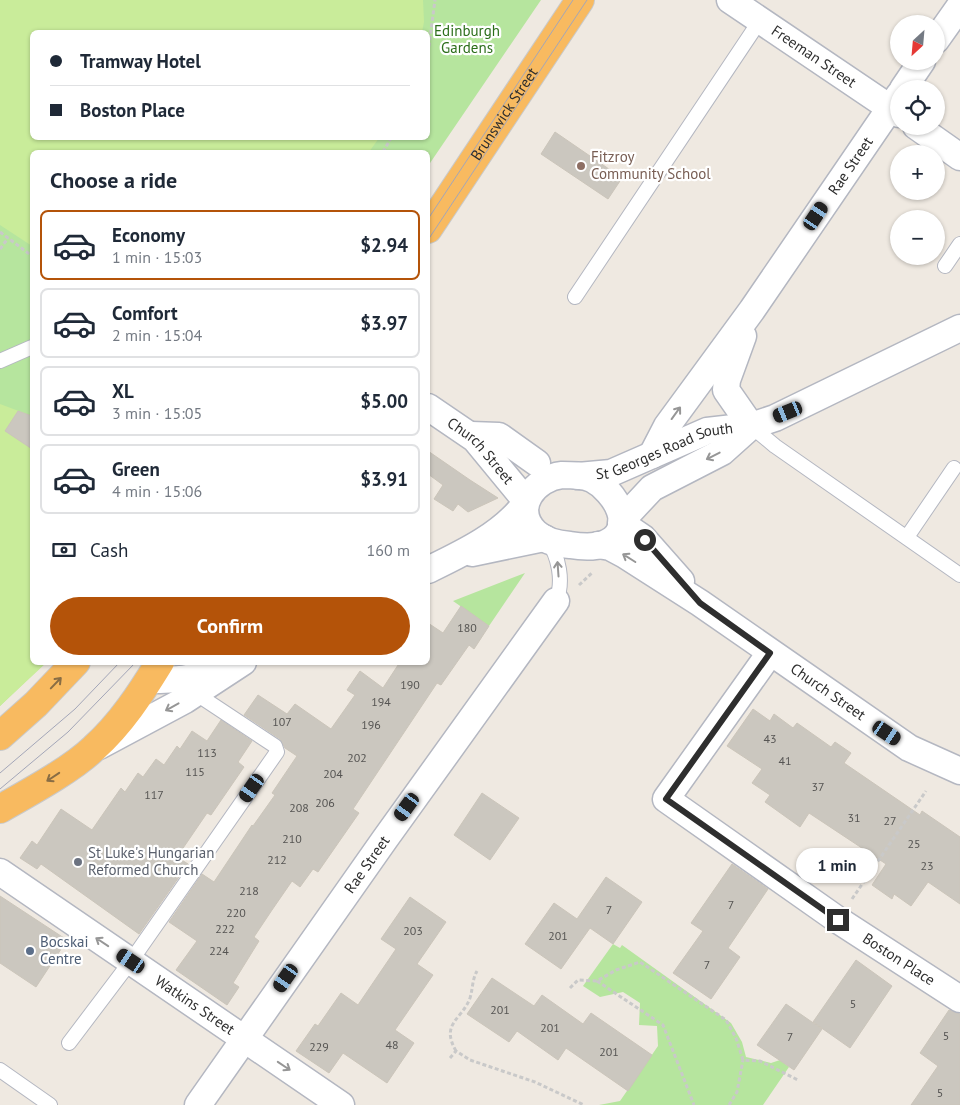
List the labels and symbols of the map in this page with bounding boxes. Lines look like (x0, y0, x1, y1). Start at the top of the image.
north arrow (890, 15, 945, 70)
park label: Edinburgh Gardens (434, 21, 500, 57)
street label: Freeman Street (768, 21, 860, 91)
street label: Brunswick Street (466, 64, 542, 164)
street label: Rae Street (824, 133, 877, 198)
place label: Fitzroy Community School (591, 147, 711, 183)
marker: Fitzroy Community School (575, 160, 587, 172)
car (801, 199, 830, 233)
car (771, 399, 804, 425)
one-way arrow (671, 406, 681, 420)
street label: Church Street (444, 413, 518, 488)
street label: St Georges Road South (595, 418, 734, 483)
one-way arrow (706, 451, 721, 461)
route start (634, 529, 656, 551)
one-way arrow (622, 553, 636, 563)
one-way arrow (554, 561, 563, 577)
house number: 180 (457, 620, 477, 635)
street label: Church Street (787, 659, 870, 724)
one-way arrow (50, 677, 62, 689)
house number: 190 (400, 677, 420, 692)
house number: 194 (371, 694, 391, 709)
one-way arrow (165, 702, 180, 712)
house number: 107 (272, 714, 292, 729)
house number: 196 (361, 717, 381, 732)
car (870, 718, 903, 748)
house number: 43 (763, 731, 777, 746)
house number: 113 (197, 745, 217, 760)
house number: 202 (347, 750, 367, 765)
house number: 41 (778, 753, 792, 768)
house number: 115 (185, 764, 205, 779)
house number: 204 (323, 766, 343, 781)
car (237, 771, 266, 805)
one-way arrow (46, 772, 60, 782)
house number: 37 (811, 779, 825, 794)
house number: 117 (144, 787, 164, 802)
car (392, 790, 421, 824)
house number: 206 (315, 795, 335, 810)
house number: 208 (289, 800, 309, 815)
house number: 31 (847, 810, 861, 825)
house number: 27 (883, 813, 897, 828)
house number: 210 (282, 831, 302, 846)
street label: Rae Street (340, 832, 393, 897)
house number: 25 (907, 836, 921, 851)
place label: St Luke's Hungarian Reformed Church (88, 843, 214, 879)
callout: 1 min (797, 848, 879, 882)
house number: 212 (267, 852, 287, 867)
marker: St Luke's Hungarian Reformed Church (72, 856, 84, 868)
house number: 23 (920, 858, 934, 873)
house number: 218 (239, 883, 259, 898)
house number: 7 (728, 897, 734, 912)
house number: 7 (606, 902, 612, 917)
house number: 220 (226, 905, 246, 920)
route end (827, 909, 849, 931)
house number: 222 (215, 921, 235, 936)
house number: 203 (403, 923, 423, 938)
house number: 201 (548, 928, 568, 943)
street label: Boston Place (859, 929, 939, 989)
place label: Bocskai Centre (40, 932, 89, 968)
one-way arrow (95, 937, 109, 947)
house number: 224 (209, 943, 229, 958)
marker: Bocskai Centre (24, 945, 36, 957)
car (114, 946, 147, 976)
house number: 7 (704, 957, 710, 972)
car (271, 961, 300, 995)
street label: Watkins Street (152, 971, 239, 1039)
house number: 5 (850, 996, 856, 1011)
house number: 201 (490, 1002, 510, 1017)
house number: 201 (540, 1020, 560, 1035)
house number: 5 (943, 1028, 949, 1043)
house number: 7 (787, 1029, 793, 1044)
house number: 48 (385, 1037, 399, 1052)
house number: 229 (309, 1039, 329, 1054)
house number: 201 (599, 1044, 619, 1059)
one-way arrow (276, 1062, 290, 1072)
house number: 5 (937, 1085, 943, 1100)

